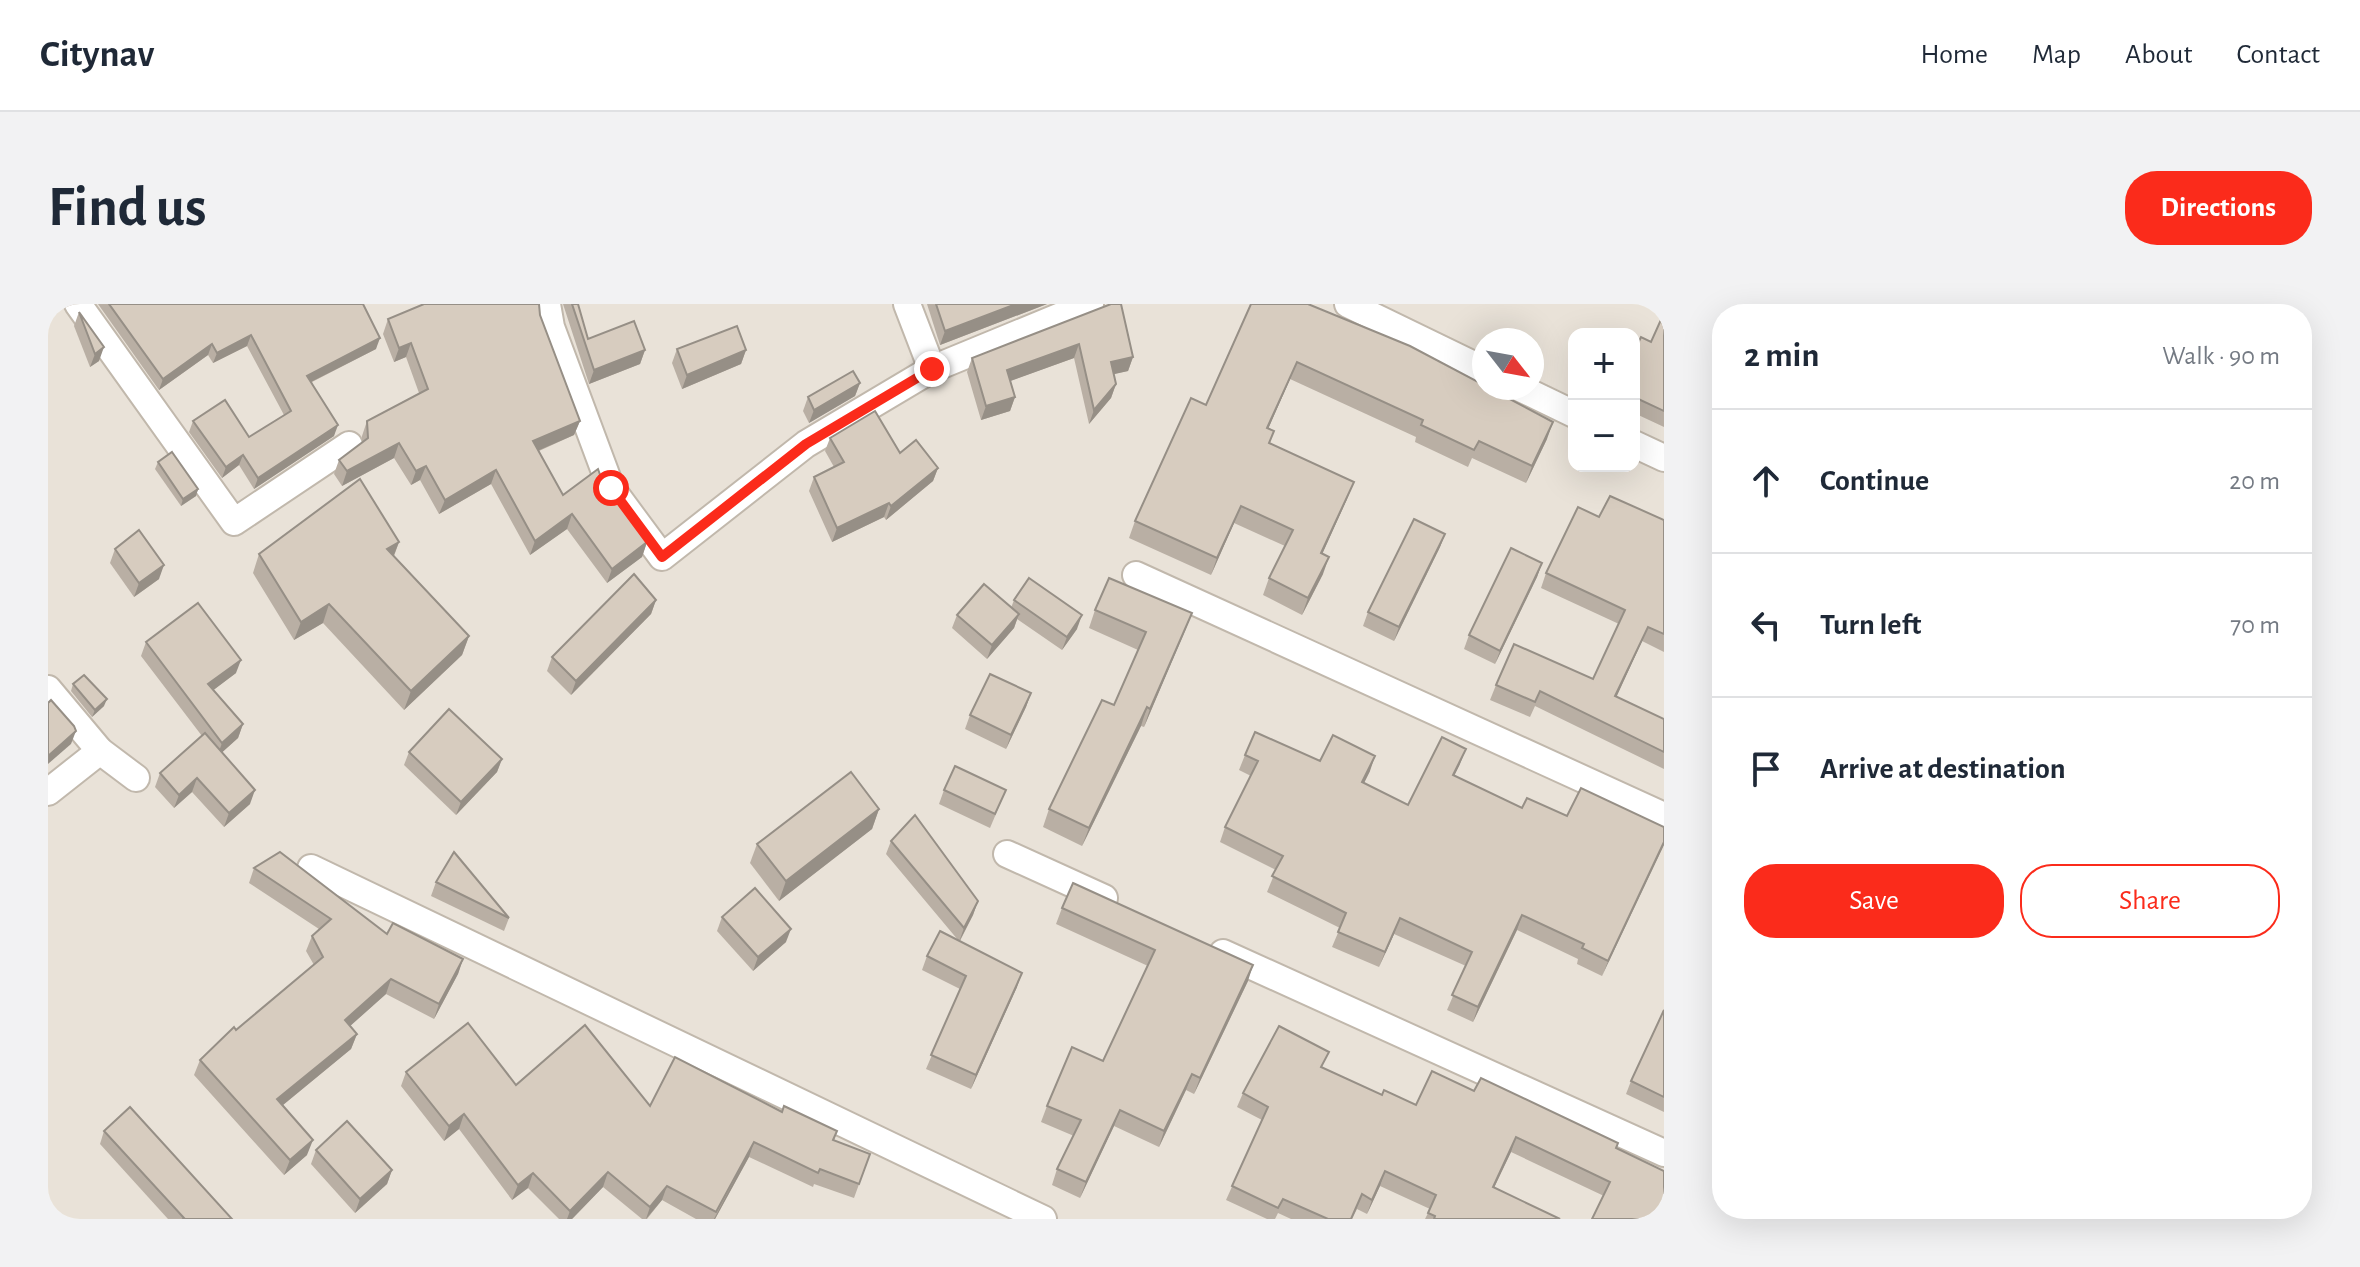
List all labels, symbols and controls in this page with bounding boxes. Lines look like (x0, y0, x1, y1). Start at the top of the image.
text: Citynav (40, 36, 154, 74)
text: Home (1921, 41, 1988, 69)
text: Map (2032, 41, 2081, 69)
text: About (2125, 41, 2193, 69)
text: Contact (2237, 41, 2320, 69)
button: Directions (2125, 171, 2312, 245)
text: Find us (48, 180, 206, 236)
north arrow (1472, 328, 1544, 400)
map controls (1568, 328, 1640, 472)
button: + (1568, 328, 1640, 400)
text: 2 min (1744, 339, 1819, 373)
text: Walk · 90 m (2162, 343, 2280, 369)
route end (914, 351, 950, 387)
button: − (1568, 400, 1640, 472)
icon: ahead (1744, 459, 1788, 503)
text: Continue (1820, 466, 1929, 496)
text: 20 m (2229, 468, 2280, 494)
route start (593, 470, 629, 506)
icon: left (1744, 603, 1788, 647)
text: Turn left (1820, 610, 1921, 640)
text: 70 m (2230, 612, 2280, 638)
icon: arrive (1744, 747, 1788, 791)
text: Arrive at destination (1820, 754, 2066, 784)
button: Save (1744, 864, 2004, 938)
button: Share (2020, 864, 2280, 938)

